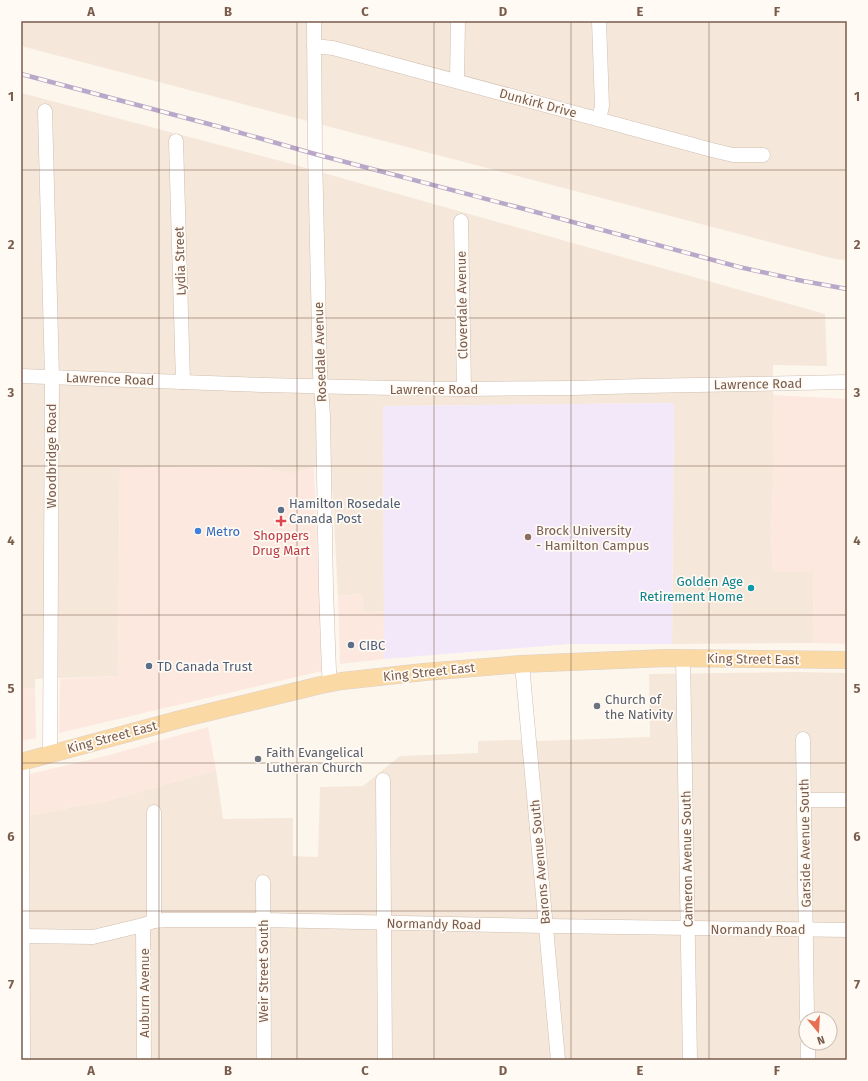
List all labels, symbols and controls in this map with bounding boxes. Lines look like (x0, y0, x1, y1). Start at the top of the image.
text: A (86, 4, 95, 19)
text: B (224, 4, 232, 19)
text: C (361, 4, 369, 19)
text: D (499, 4, 508, 19)
text: E (637, 4, 644, 19)
text: F (774, 4, 781, 19)
street label: Dunkirk Drive (498, 85, 578, 121)
text: 1 (8, 89, 14, 104)
text: 1 (854, 89, 860, 104)
street label: Lydia Street (171, 226, 189, 296)
text: 2 (8, 237, 15, 252)
text: 2 (854, 237, 861, 252)
street label: Cloverdale Avenue (454, 251, 470, 359)
street label: Rosedale Avenue (311, 301, 329, 403)
street label: Lawrence Road (66, 370, 154, 388)
street label: Lawrence Road (714, 376, 802, 392)
street label: Lawrence Road (390, 382, 478, 397)
text: 3 (7, 385, 15, 400)
text: 3 (853, 385, 861, 400)
street label: Woodbridge Road (44, 404, 59, 508)
place label: Hamilton Rosedale Canada Post (289, 496, 401, 526)
marker: Hamilton Rosedale Canada Post (276, 505, 286, 515)
marker: Shoppers Drug Mart (276, 516, 286, 526)
place label: Brock University - Hamilton Campus (536, 523, 649, 553)
place label: Metro (206, 524, 240, 539)
marker: Metro (193, 526, 203, 536)
place label: Shoppers Drug Mart (252, 528, 310, 558)
marker: Brock University - Hamilton Campus (523, 532, 533, 542)
text: 4 (7, 533, 15, 548)
text: 4 (853, 533, 861, 548)
place label: Golden Age Retirement Home (640, 574, 743, 604)
marker: Golden Age Retirement Home (746, 583, 756, 593)
place label: CIBC (359, 638, 386, 653)
marker: CIBC (346, 640, 356, 650)
street label: King Street East (707, 651, 800, 667)
place label: TD Canada Trust (157, 659, 253, 674)
street label: King Street East (382, 660, 476, 684)
marker: TD Canada Trust (144, 661, 154, 671)
text: 5 (8, 681, 15, 696)
text: 5 (854, 681, 861, 696)
place label: Church of the Nativity (605, 692, 674, 722)
marker: Church of the Nativity (592, 701, 602, 711)
street label: King Street East (65, 718, 159, 756)
place label: Faith Evangelical Lutheran Church (266, 745, 364, 775)
marker: Faith Evangelical Lutheran Church (253, 754, 263, 764)
street label: Garside Avenue South (796, 778, 814, 908)
street label: Cameron Avenue South (678, 790, 696, 928)
street label: Barons Avenue South (527, 799, 553, 925)
text: 6 (7, 829, 15, 844)
text: 6 (853, 829, 861, 844)
street label: Normandy Road (386, 916, 482, 932)
street label: Weir Street South (256, 919, 271, 1023)
street label: Normandy Road (711, 922, 805, 937)
street label: Auburn Avenue (137, 948, 152, 1038)
text: 7 (8, 977, 14, 992)
text: 7 (854, 977, 860, 992)
north arrow (798, 1011, 838, 1051)
text: N (815, 1033, 826, 1047)
text: A (86, 1063, 95, 1078)
text: B (224, 1063, 232, 1078)
text: C (361, 1063, 369, 1078)
text: D (499, 1063, 508, 1078)
text: E (637, 1063, 644, 1078)
text: F (774, 1063, 781, 1078)

